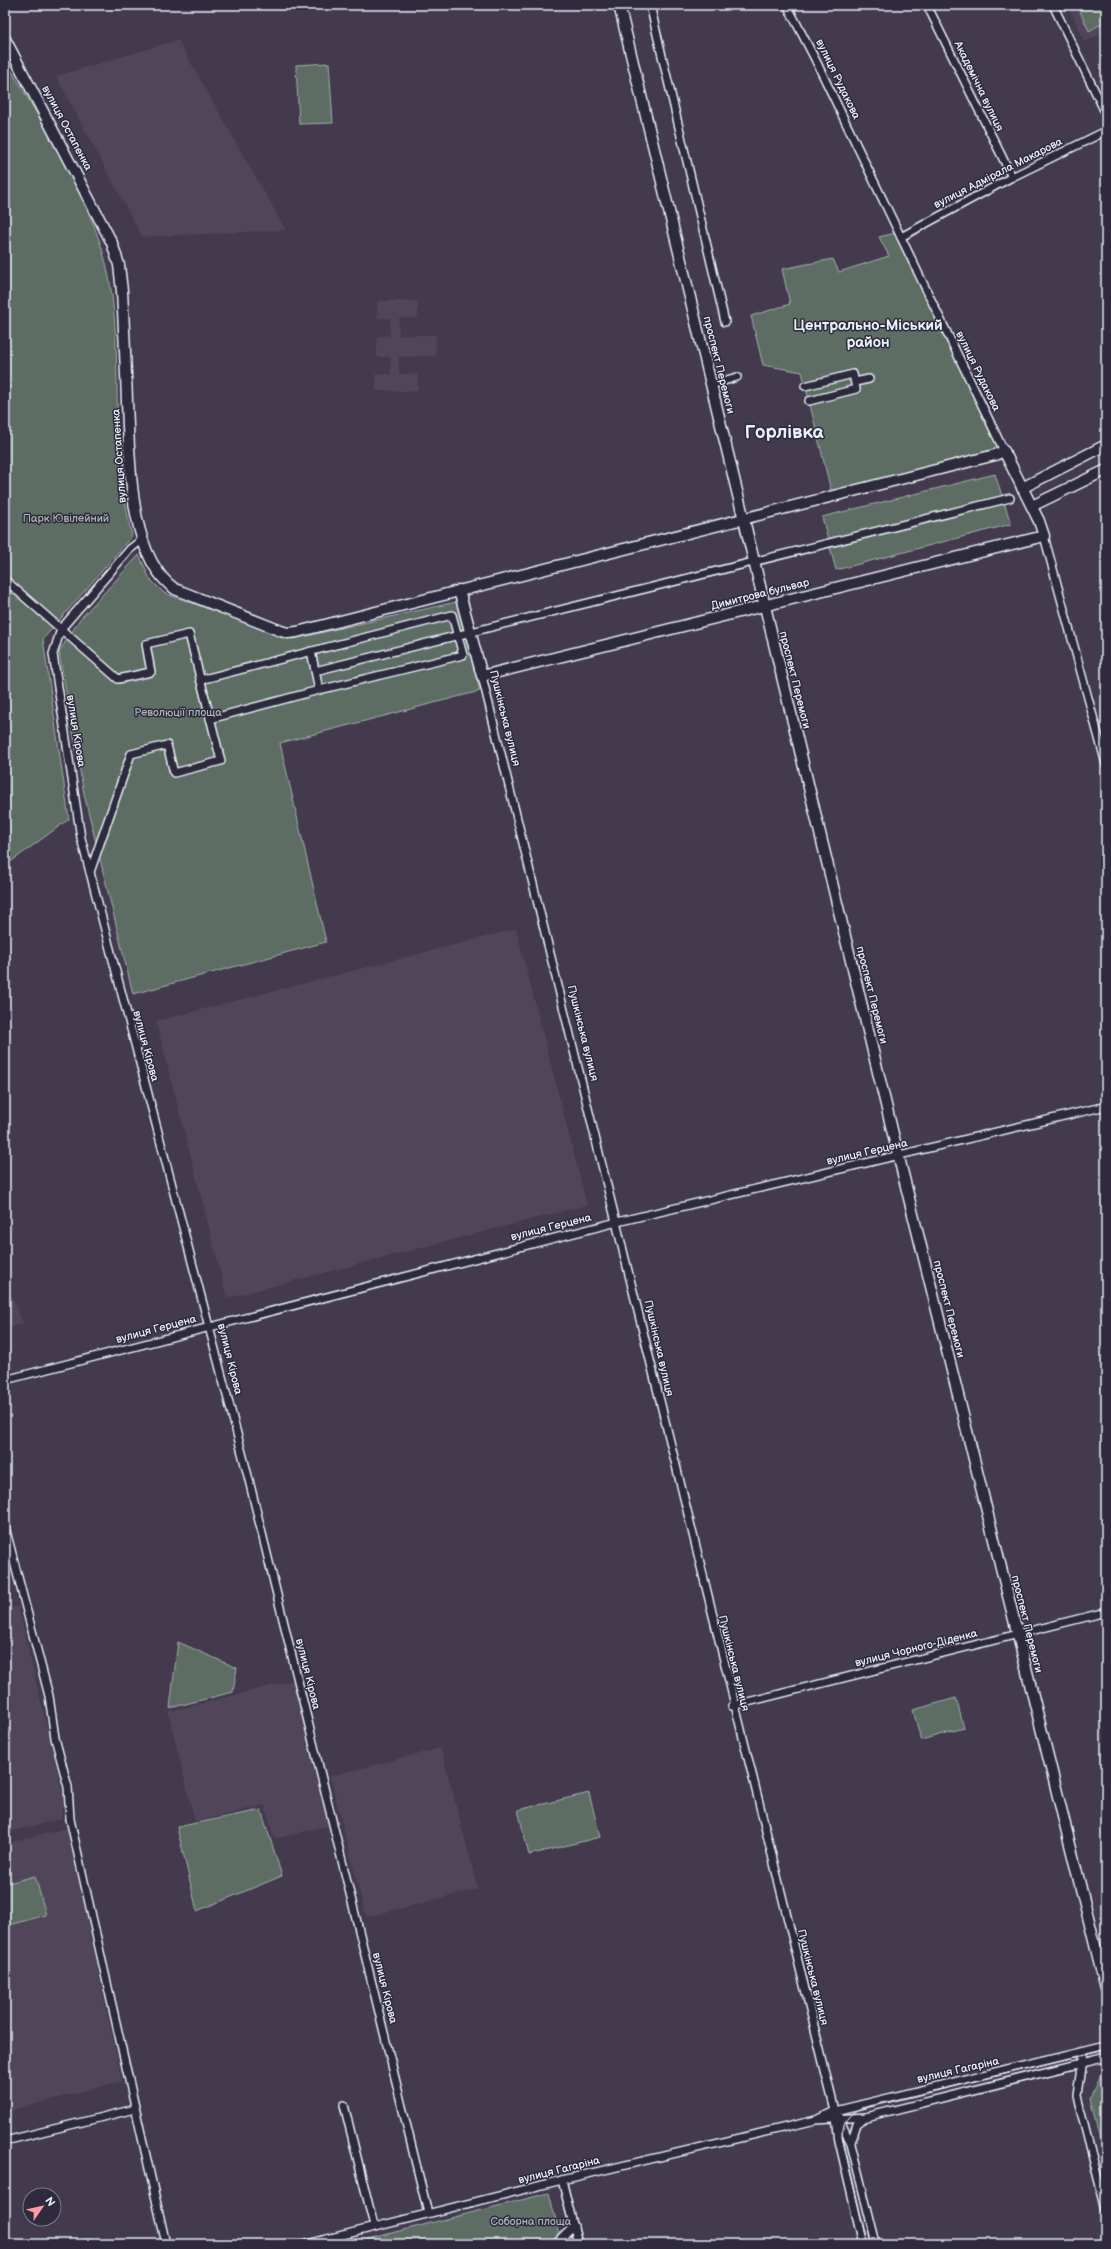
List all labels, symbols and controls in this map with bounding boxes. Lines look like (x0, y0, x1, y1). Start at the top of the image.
street label: вулиця Рудакова (813, 37, 863, 122)
street label: Академічна вулиця (951, 38, 1006, 133)
street label: вулиця Остапенка (39, 83, 95, 173)
street label: вулиця Адмірала Макарова (932, 135, 1065, 211)
street label: проспект Перемоги (701, 315, 737, 415)
district label: Центрально-Міський район (793, 316, 943, 352)
street label: вулиця Рудакова (953, 329, 1003, 414)
street label: вулиця Остапенка (109, 408, 129, 504)
district label: Горлівка (744, 421, 825, 444)
park label: Парк Ювілейний (23, 512, 109, 525)
street label: Димитрова бульвар (709, 575, 811, 613)
street label: проспект Перемоги (777, 630, 813, 730)
street label: Пушкінська вулиця (487, 669, 523, 767)
street label: вулиця Кірова (64, 694, 88, 768)
park label: Революції площа (134, 706, 222, 719)
street label: проспект Перемоги (854, 945, 890, 1045)
street label: Пушкінська вулиця (565, 984, 601, 1082)
street label: вулиця Кірова (130, 1009, 162, 1083)
street label: вулиця Герцена (825, 1136, 909, 1168)
street label: вулиця Герцена (509, 1211, 593, 1243)
street label: проспект Перемоги (931, 1259, 967, 1359)
street label: Пушкінська вулиця (642, 1299, 676, 1397)
street label: вулиця Герцена (114, 1312, 198, 1346)
street label: вулиця Кірова (215, 1322, 245, 1396)
street label: проспект Перемоги (1009, 1574, 1045, 1674)
street label: Пушкінська вулиця (716, 1614, 752, 1712)
street label: вулиця Чорного-Діденка (854, 1626, 979, 1669)
street label: вулиця Кірова (293, 1637, 323, 1711)
street label: Пушкінська вулиця (795, 1928, 831, 2026)
street label: вулиця Кірова (370, 1951, 400, 2025)
street label: вулиця Гагаріна (916, 2054, 1001, 2086)
street label: вулиця Гагаріна (517, 2153, 602, 2186)
north arrow (22, 2187, 62, 2227)
text: N (42, 2195, 58, 2209)
park label: Соборна площа (491, 2215, 572, 2228)

